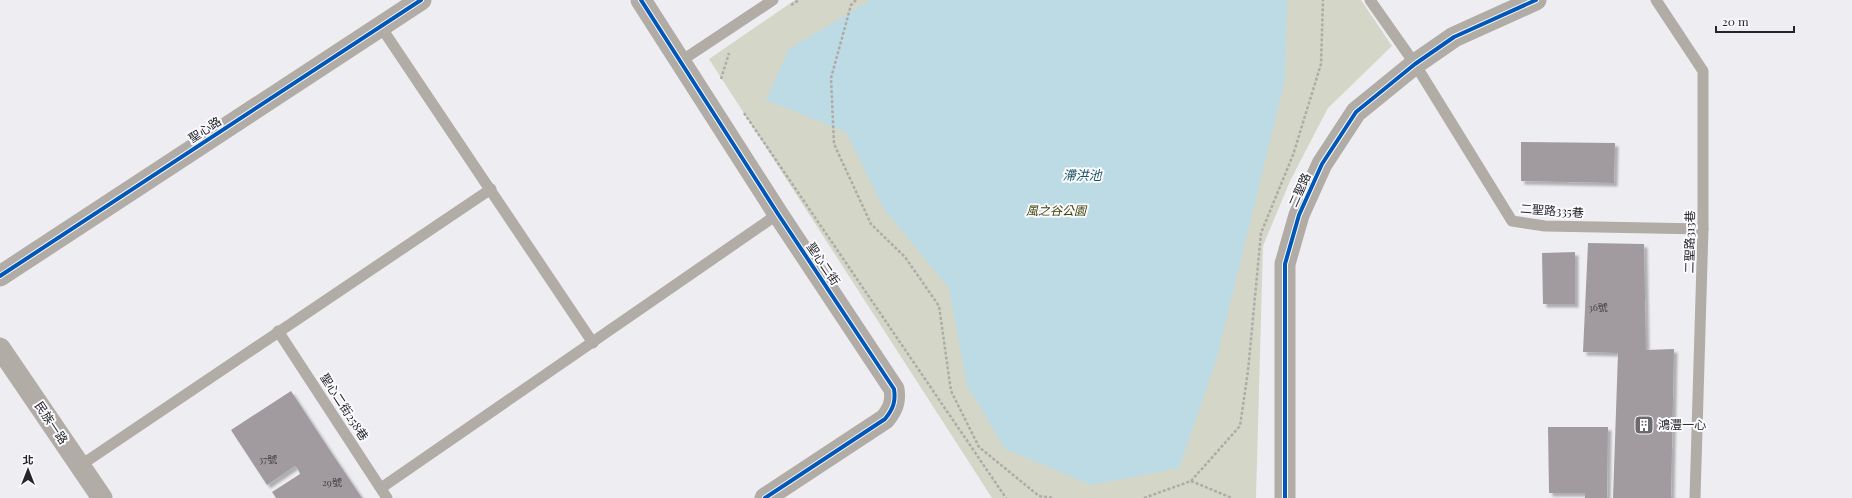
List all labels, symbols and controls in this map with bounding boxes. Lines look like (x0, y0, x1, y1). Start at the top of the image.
scale bar (1716, 8, 1794, 34)
text: 20 m (1722, 13, 1749, 29)
street label: 聖心路 (185, 113, 224, 146)
water label: 滯洪池 (1062, 166, 1103, 183)
street label: 二聖路 (1284, 170, 1314, 209)
street label: 二聖路335巷 (1520, 200, 1584, 220)
park label: 風之谷公園 (1026, 202, 1088, 218)
street label: 二聖路313巷 (1680, 210, 1698, 274)
street label: 聖心二街 (804, 239, 844, 288)
house number: 36號 (1588, 300, 1608, 314)
street label: 聖心二街258巷 (317, 370, 373, 443)
street label: 民族一路 (32, 398, 72, 447)
building icon: 鴻灃一心 (1633, 414, 1655, 436)
place label: 鴻灃一心 (1658, 416, 1706, 432)
north arrow (8, 450, 48, 490)
text: 北 (23, 452, 34, 467)
house number: 37號 (259, 452, 277, 466)
house number: 29號 (322, 475, 342, 489)

